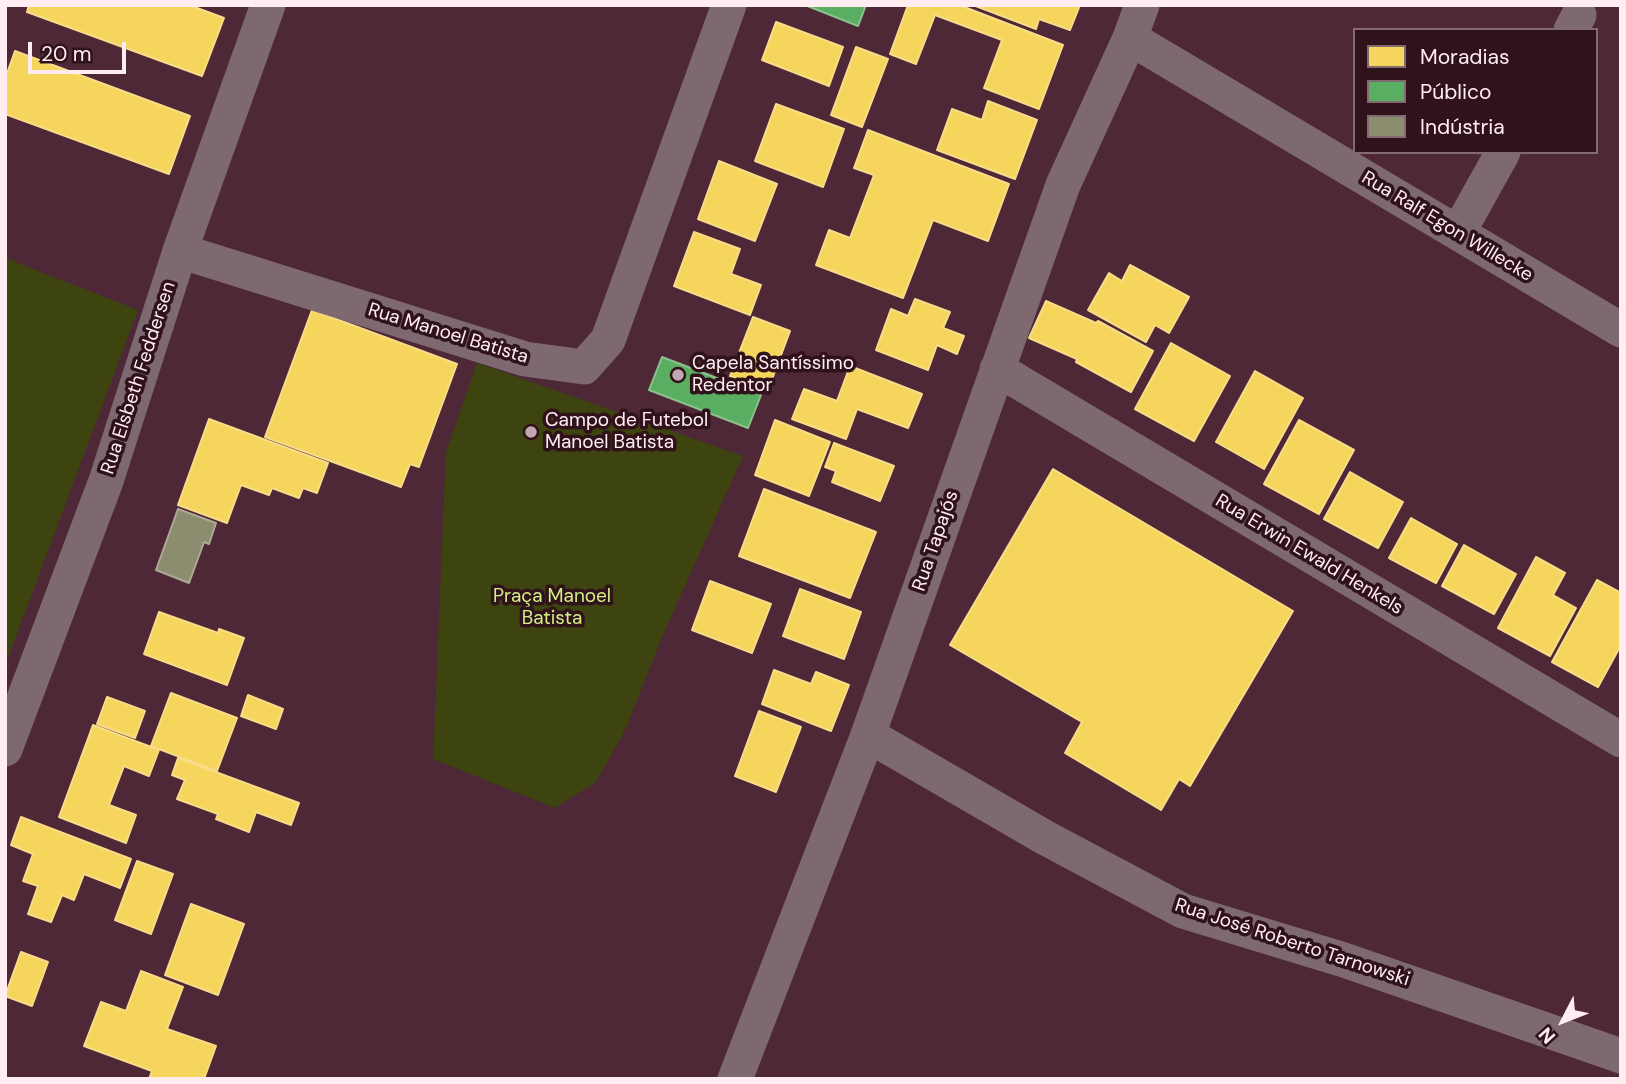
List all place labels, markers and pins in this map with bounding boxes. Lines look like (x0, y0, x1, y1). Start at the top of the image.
place label: Capela Santíssimo Redentor (692, 353, 854, 397)
marker: Capela Santíssimo Redentor (670, 367, 686, 383)
place label: Campo de Futebol Manoel Batista (545, 410, 708, 454)
marker: Campo de Futebol Manoel Batista (523, 424, 539, 440)

